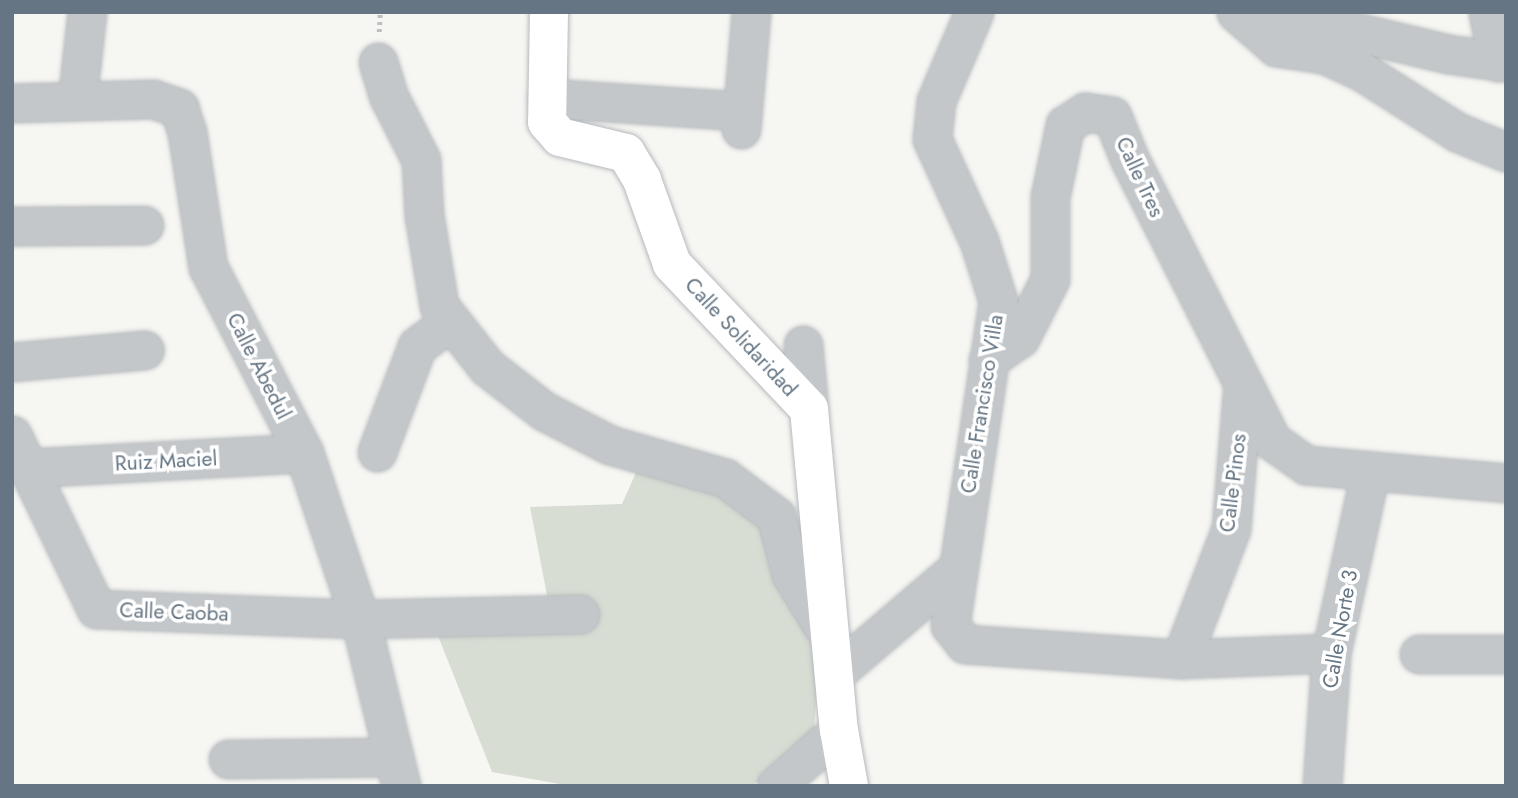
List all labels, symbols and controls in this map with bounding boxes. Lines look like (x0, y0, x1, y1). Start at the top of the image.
street label: Calle Tres (1111, 133, 1169, 221)
street label: Calle Solidaridad (680, 272, 802, 402)
street label: Calle Abedul (222, 309, 296, 423)
street label: Calle Francisco Villa (955, 313, 1009, 495)
street label: Calle Pinos (1214, 432, 1252, 534)
street label: Ruiz Maciel (114, 446, 218, 476)
street label: Calle Norte 3 (1317, 568, 1363, 690)
street label: Calle Caoba (119, 598, 229, 626)

